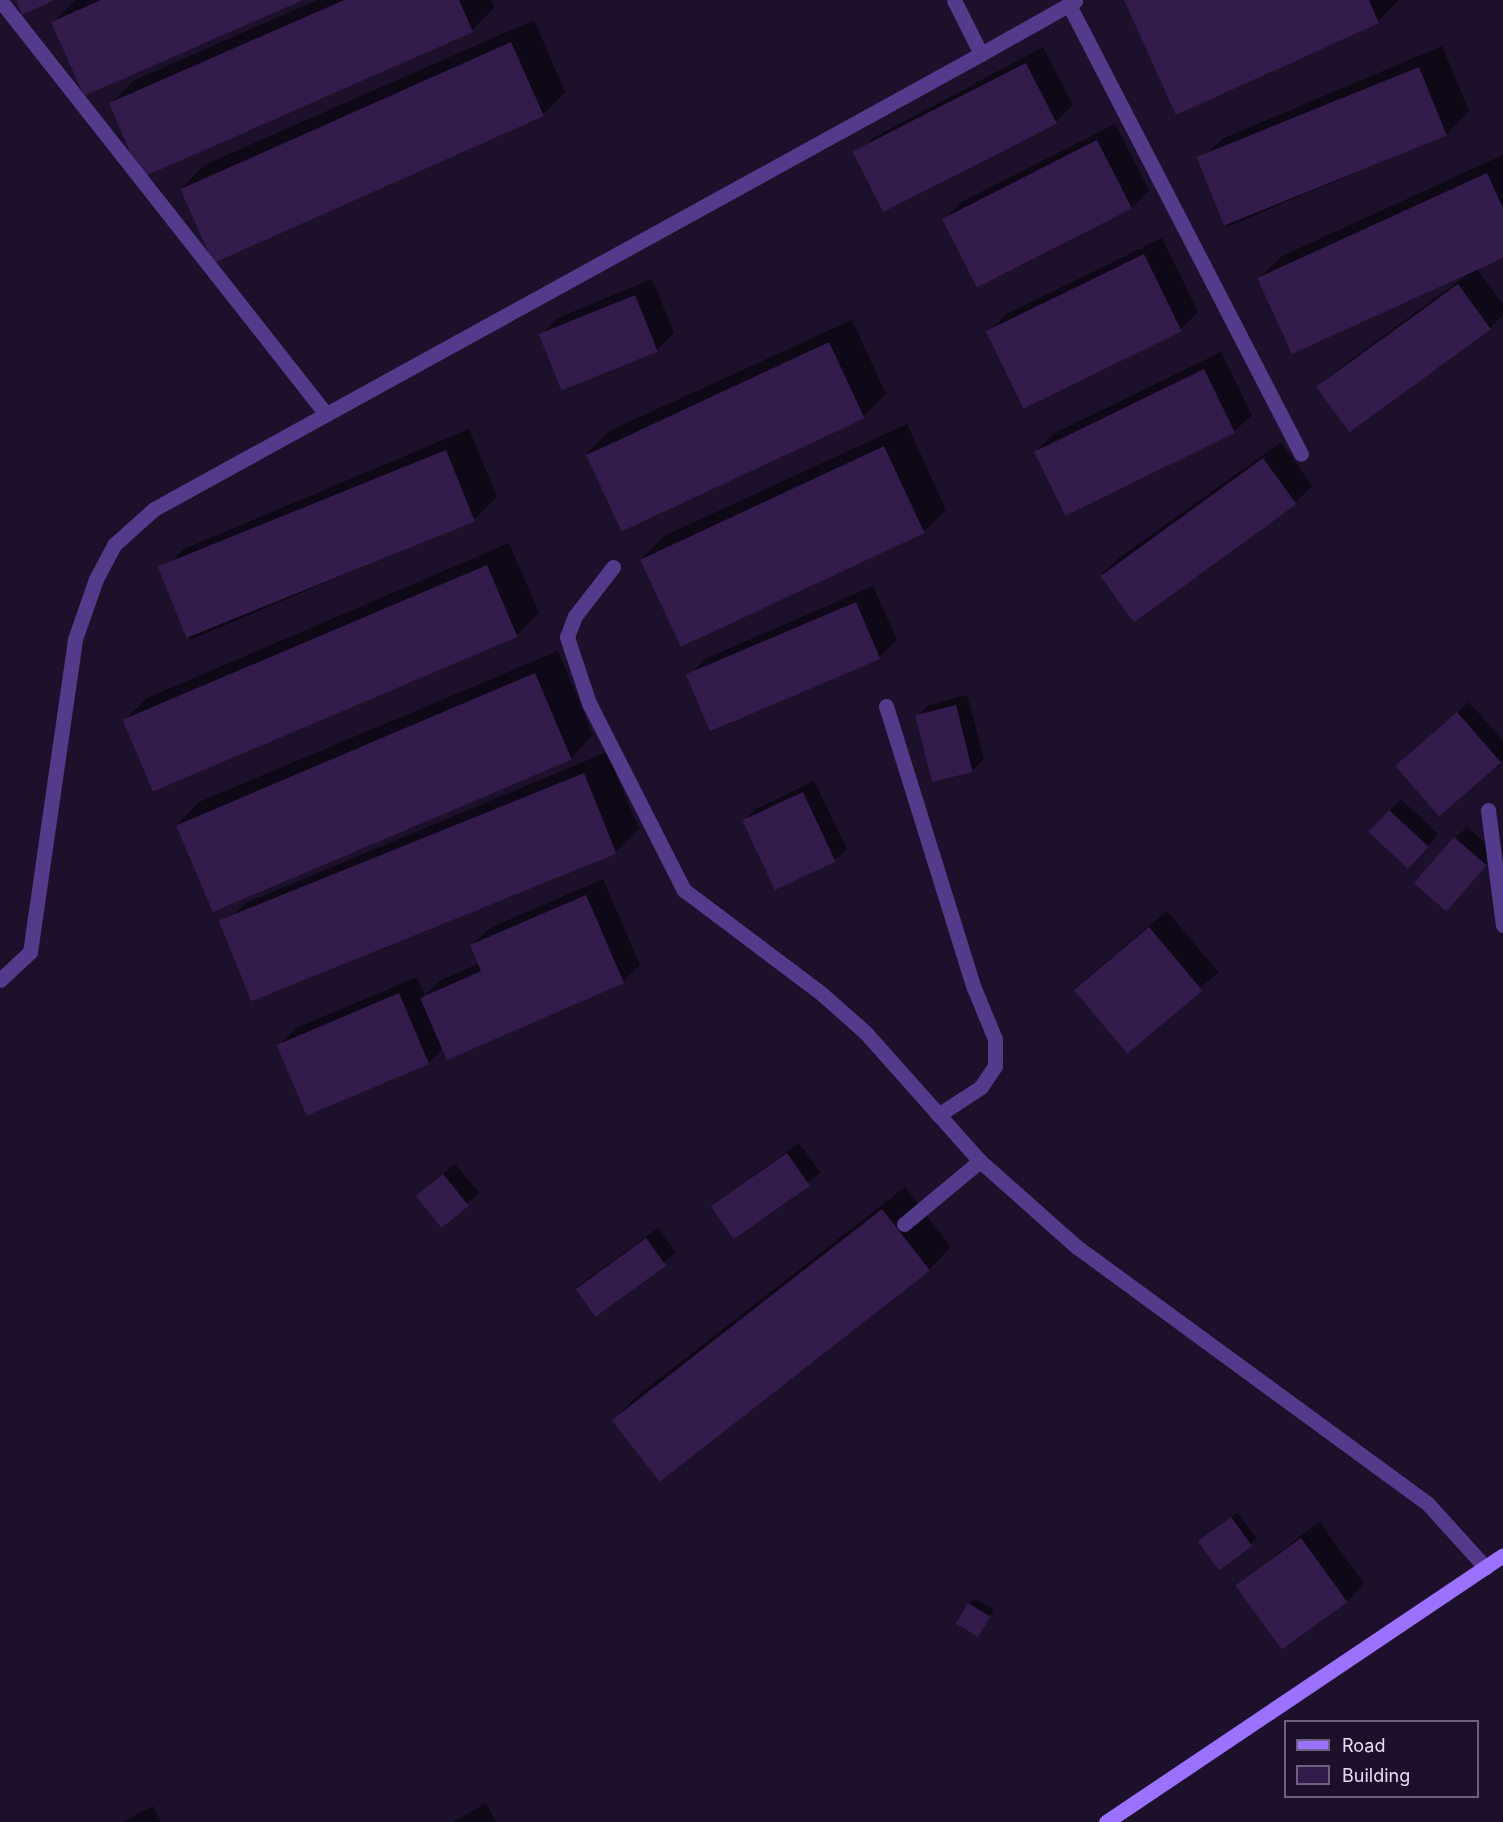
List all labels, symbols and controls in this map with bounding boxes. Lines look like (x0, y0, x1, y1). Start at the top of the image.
legend (1284, 1720, 1479, 1798)
text: Road (1342, 1735, 1385, 1756)
text: Building (1342, 1765, 1410, 1786)

